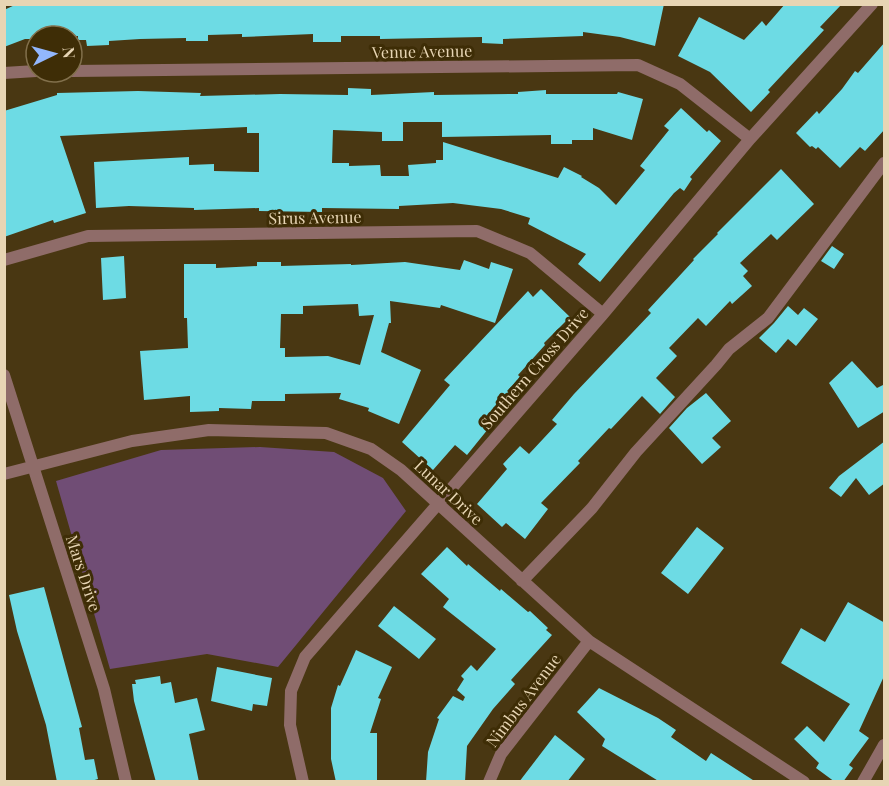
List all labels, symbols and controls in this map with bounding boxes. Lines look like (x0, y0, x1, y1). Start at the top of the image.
north arrow (24, 24, 84, 84)
street label: Venue Avenue (371, 40, 472, 62)
text: N (58, 46, 80, 60)
street label: Sirus Avenue (268, 206, 362, 228)
street label: Southern Cross Drive (475, 303, 593, 433)
street label: Lunar Drive (410, 455, 488, 529)
street label: Mars Drive (62, 532, 106, 614)
street label: Nimbus Avenue (481, 649, 565, 751)

